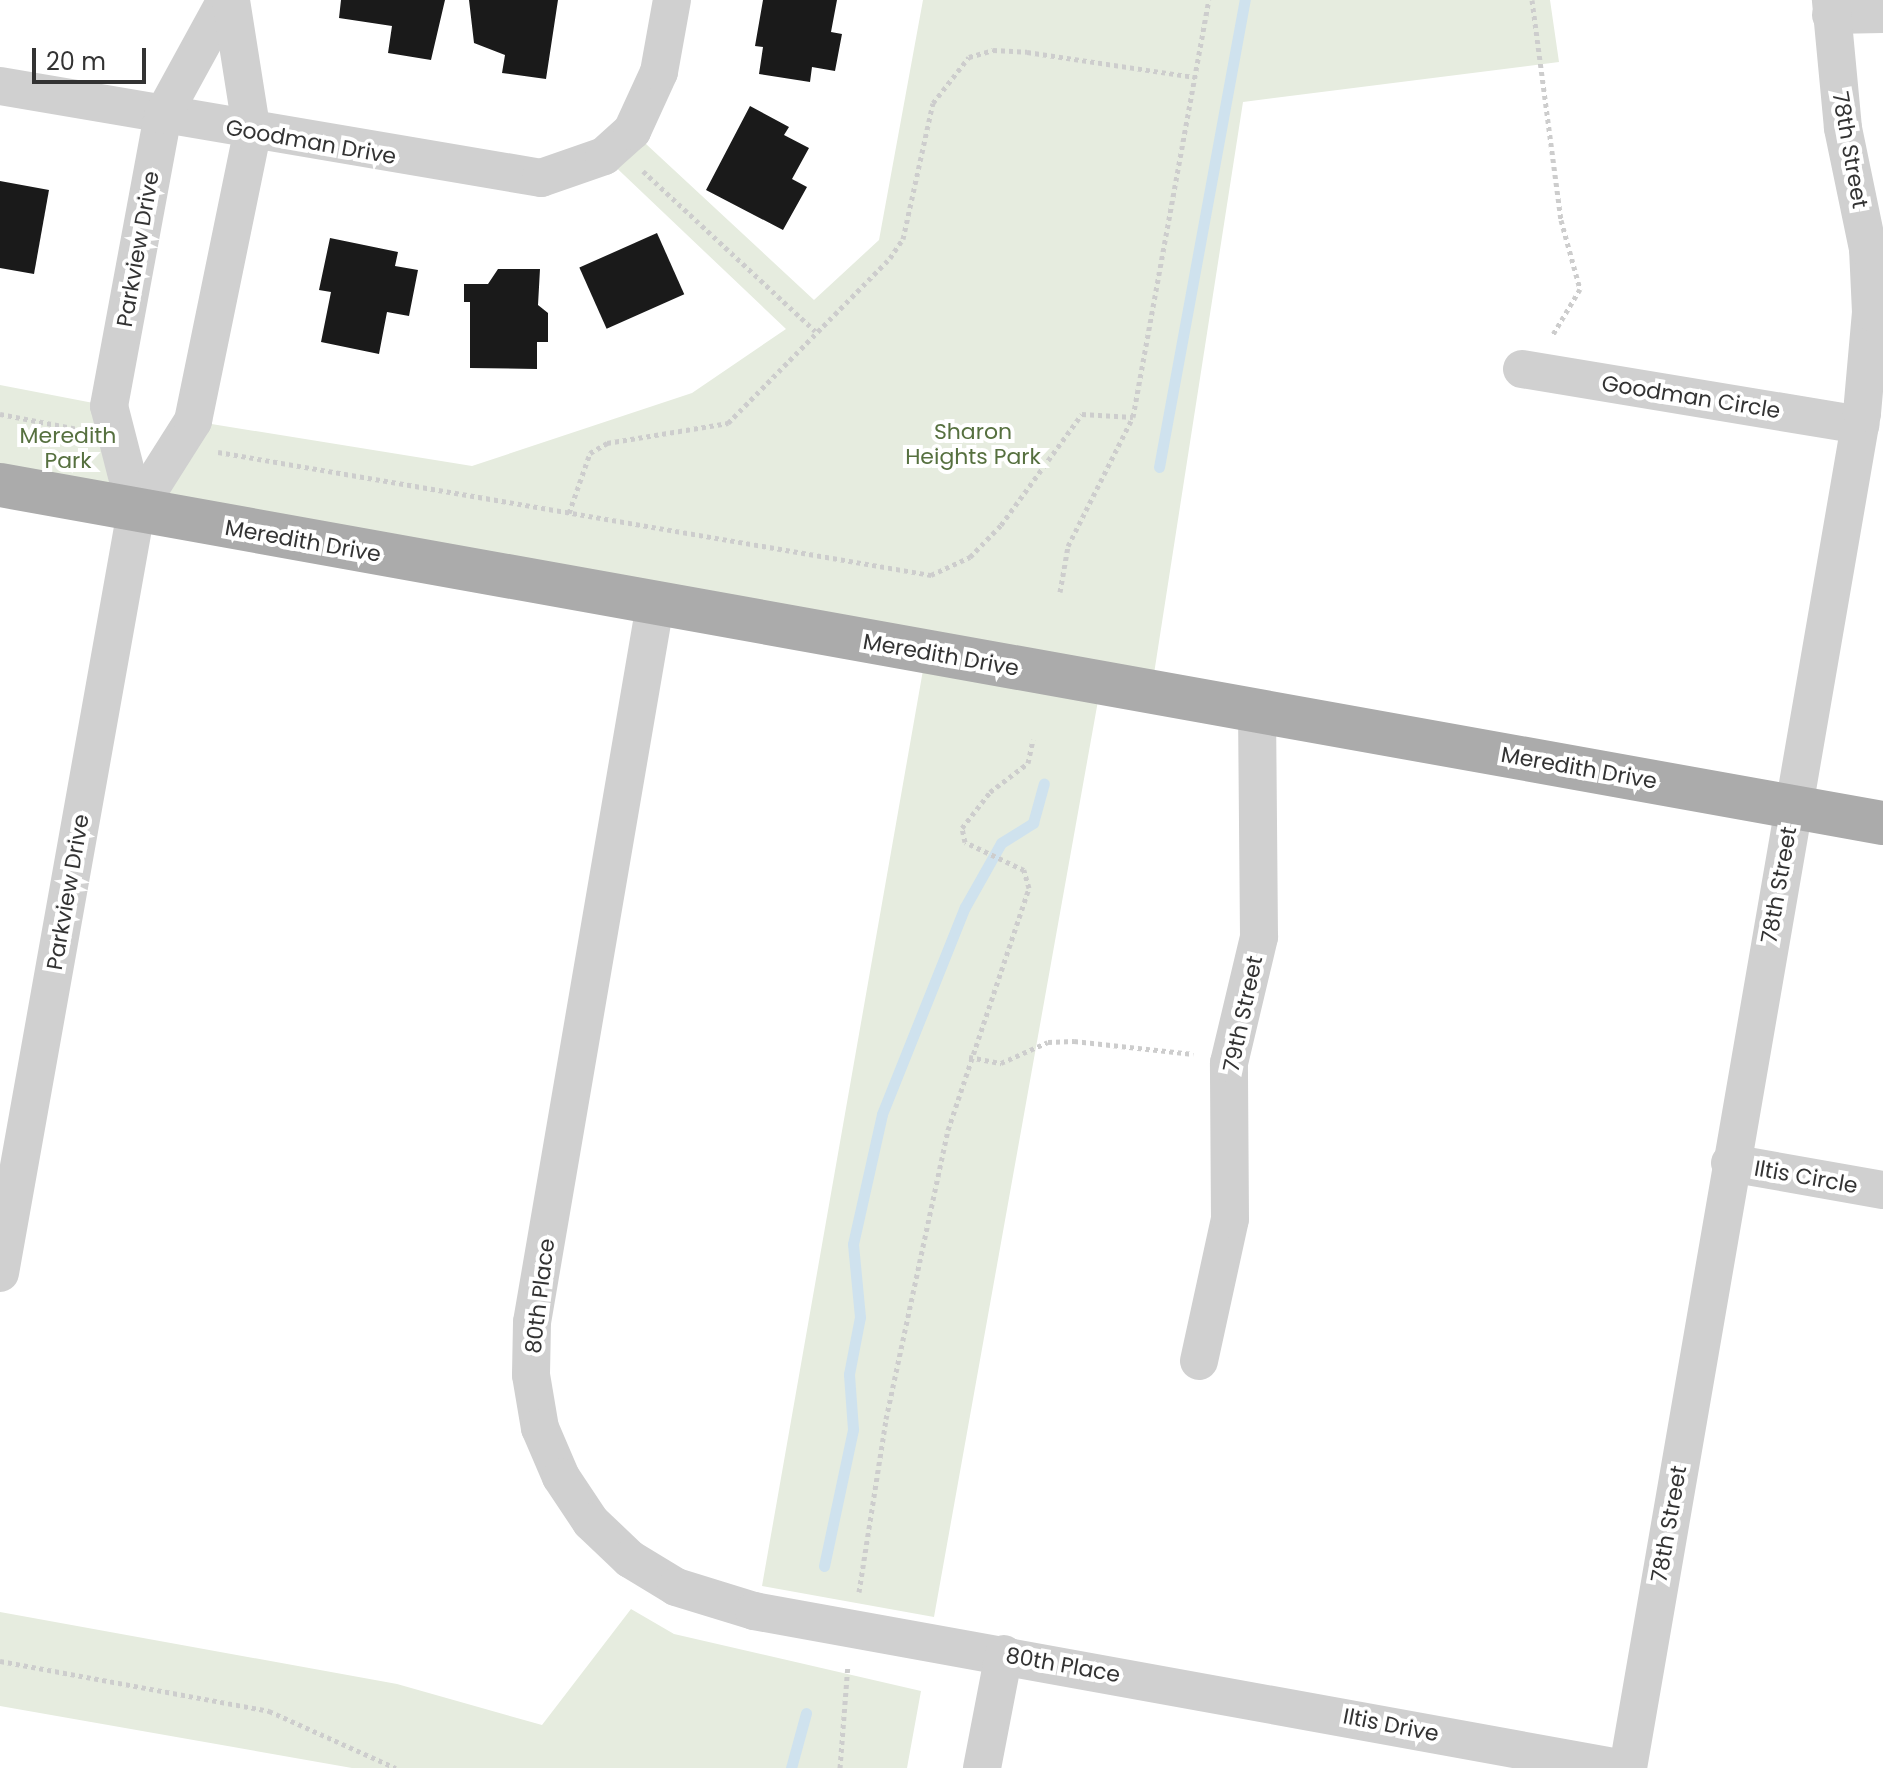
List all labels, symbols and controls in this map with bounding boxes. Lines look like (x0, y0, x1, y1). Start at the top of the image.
scale bar (36, 32, 150, 82)
text: 20 m (46, 45, 106, 78)
street label: 78th Street (1827, 89, 1873, 211)
street label: Goodman Drive (224, 114, 398, 170)
street label: Parkview Drive (111, 169, 165, 329)
street label: Goodman Circle (1600, 370, 1782, 424)
park label: Sharon Heights Park (905, 418, 1041, 470)
park label: Meredith Park (20, 422, 116, 474)
street label: Meredith Drive (223, 514, 383, 568)
street label: Meredith Drive (861, 628, 1021, 682)
street label: Meredith Drive (1499, 741, 1659, 795)
street label: Parkview Drive (41, 812, 95, 972)
street label: 78th Street (1756, 824, 1802, 946)
street label: 79th Street (1218, 953, 1268, 1075)
street label: Iltis Circle (1752, 1155, 1860, 1199)
street label: 80th Place (520, 1237, 560, 1355)
street label: 78th Street (1646, 1463, 1692, 1585)
street label: 80th Place (1004, 1642, 1122, 1688)
street label: Iltis Drive (1341, 1703, 1441, 1747)

